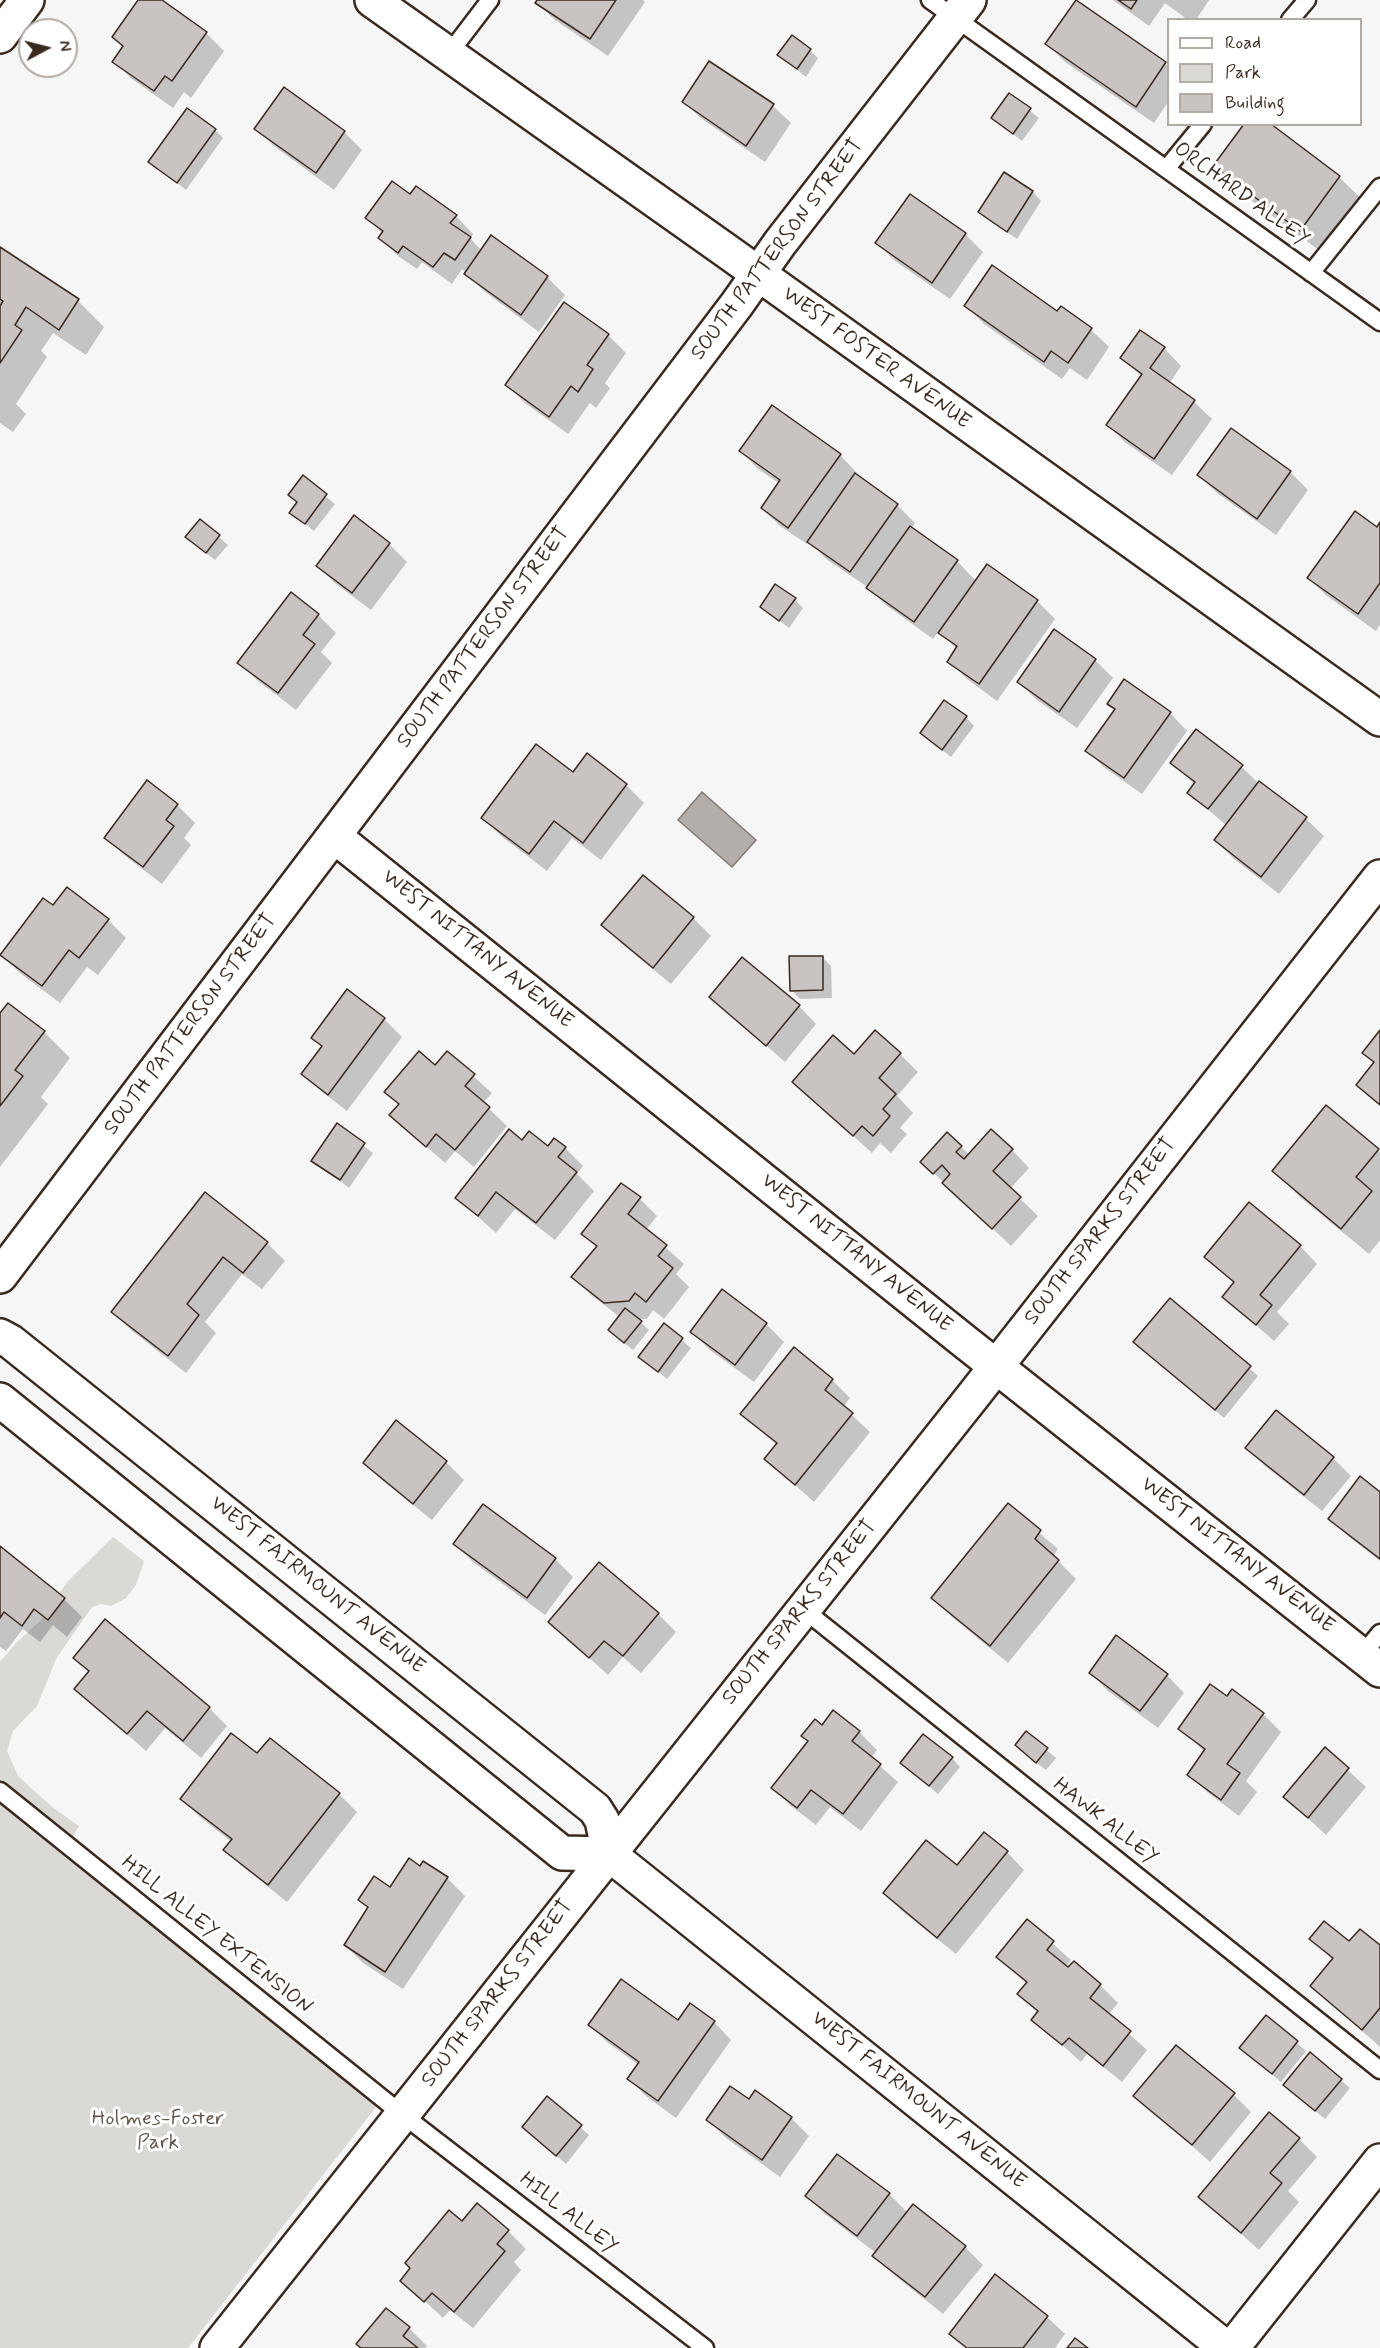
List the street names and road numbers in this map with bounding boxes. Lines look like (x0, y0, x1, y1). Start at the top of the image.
street label: SOUTH PATTERSON STREET (687, 134, 869, 366)
street label: ORCHARD ALLEY (1168, 137, 1314, 253)
street label: WEST FOSTER AVENUE (777, 282, 975, 436)
street label: SOUTH PATTERSON STREET (393, 522, 575, 754)
street label: WEST NITTANY AVENUE (376, 865, 578, 1035)
street label: SOUTH PATTERSON STREET (100, 909, 282, 1141)
street label: SOUTH SPARKS STREET (1020, 1133, 1182, 1331)
street label: WEST NITTANY AVENUE (755, 1169, 957, 1339)
street label: WEST NITTANY AVENUE (1135, 1473, 1339, 1639)
street label: WEST FAIRMOUNT AVENUE (205, 1492, 429, 1680)
street label: SOUTH SPARKS STREET (718, 1515, 882, 1711)
street label: HAWK ALLEY (1047, 1773, 1163, 1871)
street label: HILL ALLEY EXTENSION (115, 1851, 317, 2021)
street label: SOUTH SPARKS STREET (417, 1895, 579, 2093)
street label: WEST FAIRMOUNT AVENUE (806, 2007, 1030, 2195)
street label: HILL ALLEY (514, 2168, 622, 2260)

